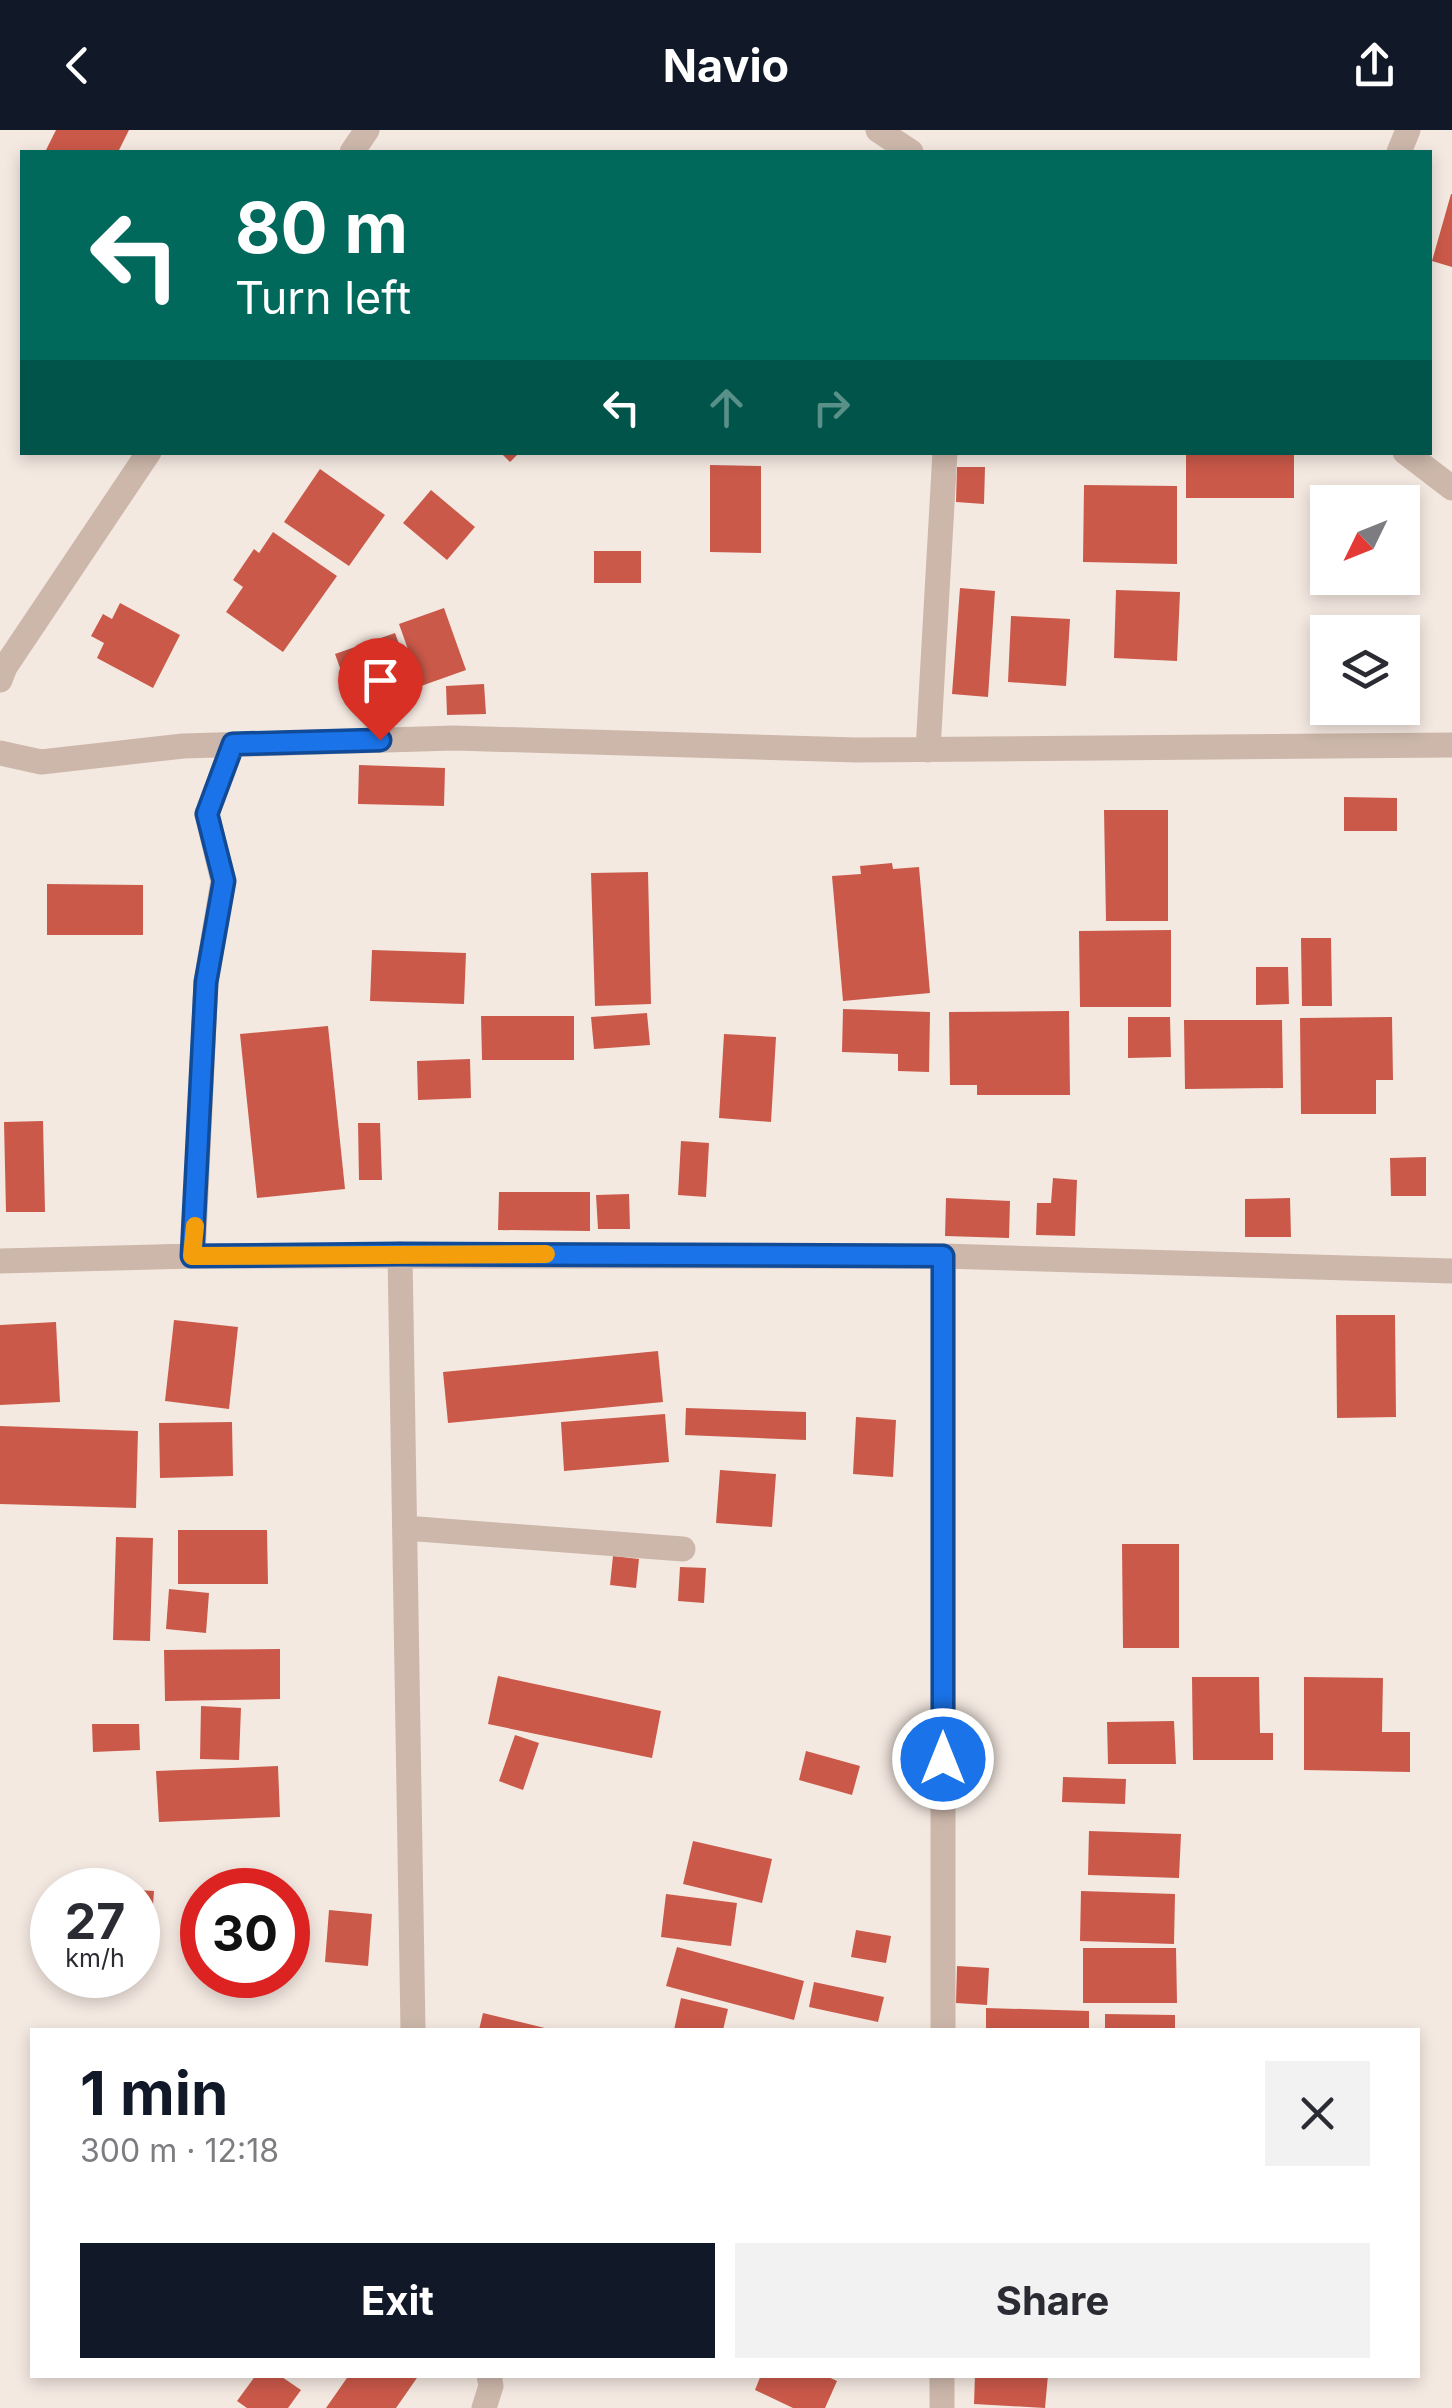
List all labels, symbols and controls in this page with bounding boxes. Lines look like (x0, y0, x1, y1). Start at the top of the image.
icon: back (50, 38, 105, 93)
text: Navio (663, 38, 789, 93)
icon: share (1347, 38, 1402, 93)
text: 80 m (235, 185, 408, 270)
icon: left (70, 190, 200, 320)
text: Turn left (235, 270, 411, 325)
icon: left (594, 380, 649, 435)
icon: ahead (699, 380, 754, 435)
icon: right (804, 380, 859, 435)
north arrow (1310, 485, 1420, 595)
map controls (1310, 485, 1420, 725)
button: layers (1310, 615, 1420, 725)
pin (338, 638, 423, 741)
icon: arrive (353, 653, 408, 708)
position arrow (891, 1707, 995, 1811)
speed limit sign: 30 (180, 1868, 310, 1998)
text: 27 (65, 1891, 125, 1951)
text: km/h (65, 1943, 125, 1973)
text: 1 min (80, 2057, 228, 2129)
button: close (1265, 2061, 1370, 2166)
text: 300 m · 12:18 (80, 2131, 279, 2170)
button: Exit (80, 2243, 715, 2358)
button: Share (735, 2243, 1370, 2358)

